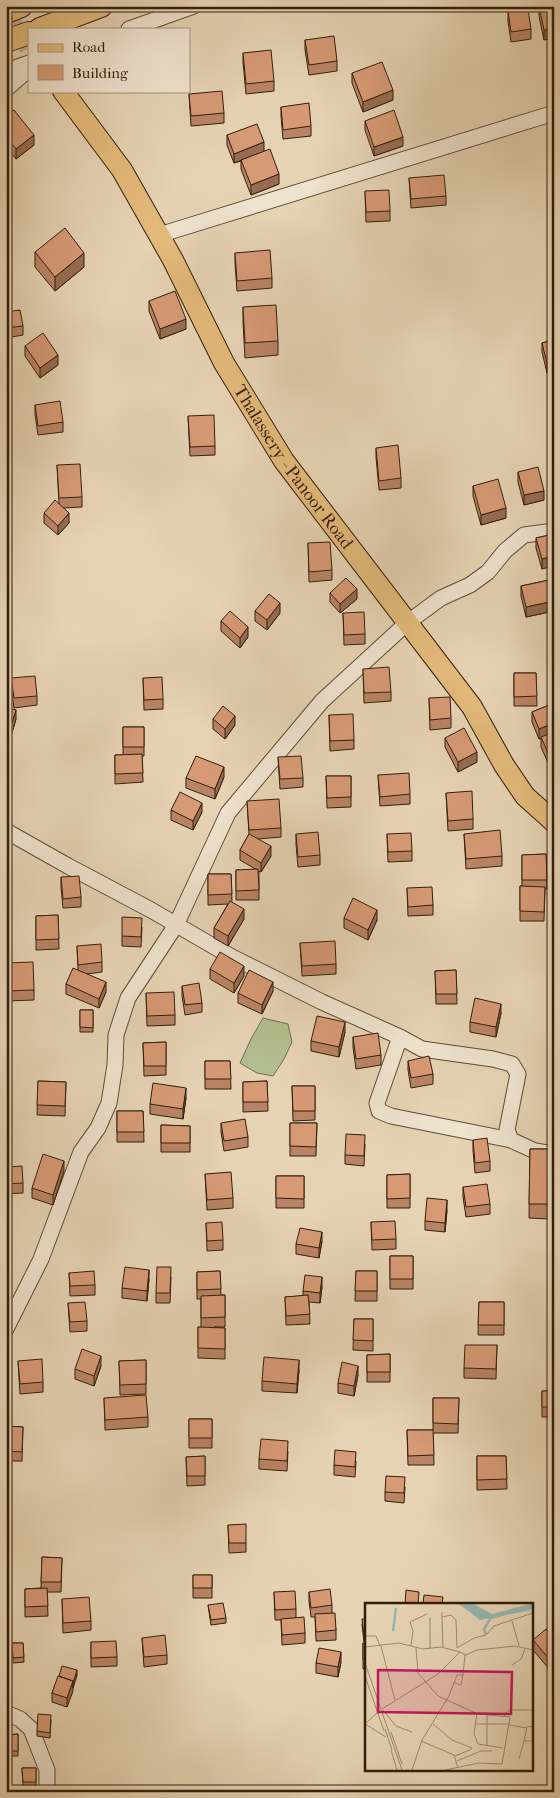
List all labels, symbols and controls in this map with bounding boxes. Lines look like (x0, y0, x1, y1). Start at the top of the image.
legend (28, 28, 190, 92)
text: Road (72, 38, 106, 56)
text: Building (72, 64, 129, 82)
street label: Thalassery - Panoor Road (229, 381, 357, 553)
inset map (365, 1603, 532, 1770)

